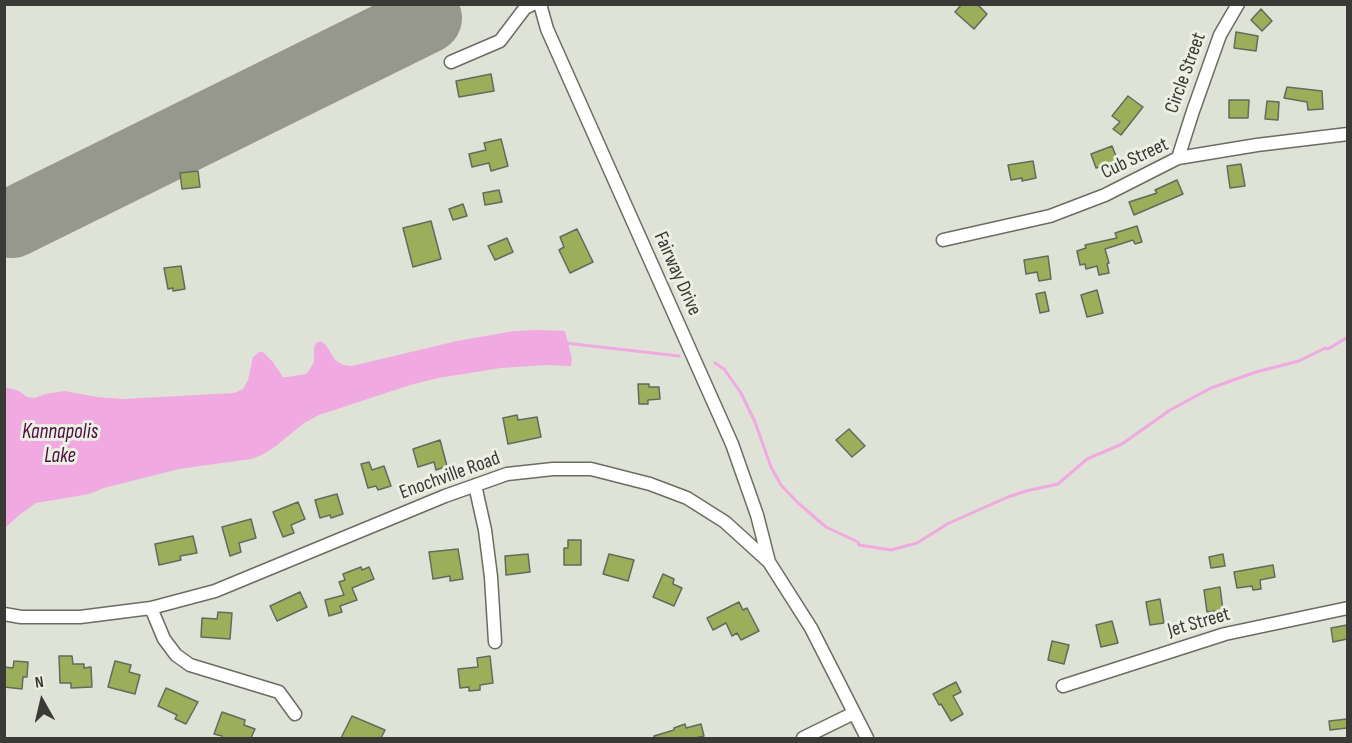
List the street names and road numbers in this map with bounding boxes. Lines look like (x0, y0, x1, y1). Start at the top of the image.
street label: Circle Street (1160, 29, 1212, 117)
street label: Cub Street (1097, 133, 1173, 185)
street label: Fairway Drive (648, 228, 706, 320)
street label: Enochville Road (397, 447, 503, 505)
street label: Jet Street (1165, 603, 1233, 643)

